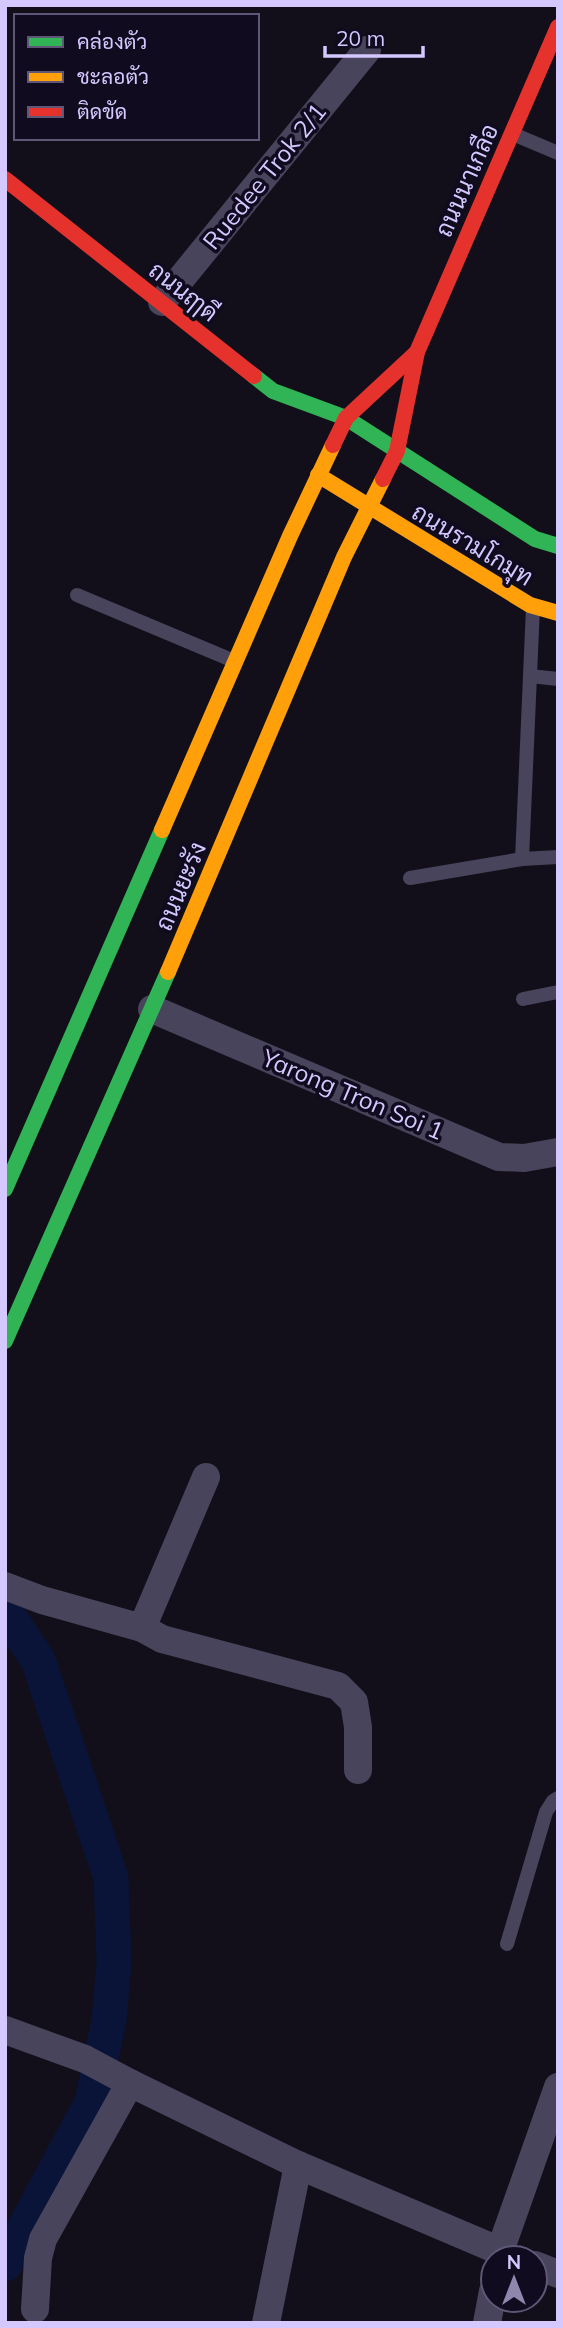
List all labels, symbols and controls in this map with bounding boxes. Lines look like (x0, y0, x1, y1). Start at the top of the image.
legend (14, 14, 259, 140)
scale bar (325, 14, 423, 58)
text: 20 m (336, 25, 385, 51)
text: คล่องตัว (77, 28, 147, 54)
text: ชะลอตัว (77, 63, 149, 89)
street label: Ruedee Trok 2/1 (196, 97, 332, 255)
text: ติดขัด (77, 98, 127, 124)
street label: ถนนนาเกลือ (428, 119, 504, 241)
street label: ถนนฤๅดี (143, 255, 225, 327)
street label: ถนนรามโกมุท (406, 496, 539, 594)
street label: ถนนยะรัง (148, 837, 212, 935)
street label: Yarong Tron Soi 1 (257, 1042, 448, 1146)
north arrow (479, 2244, 549, 2314)
text: N (507, 2250, 521, 2274)

